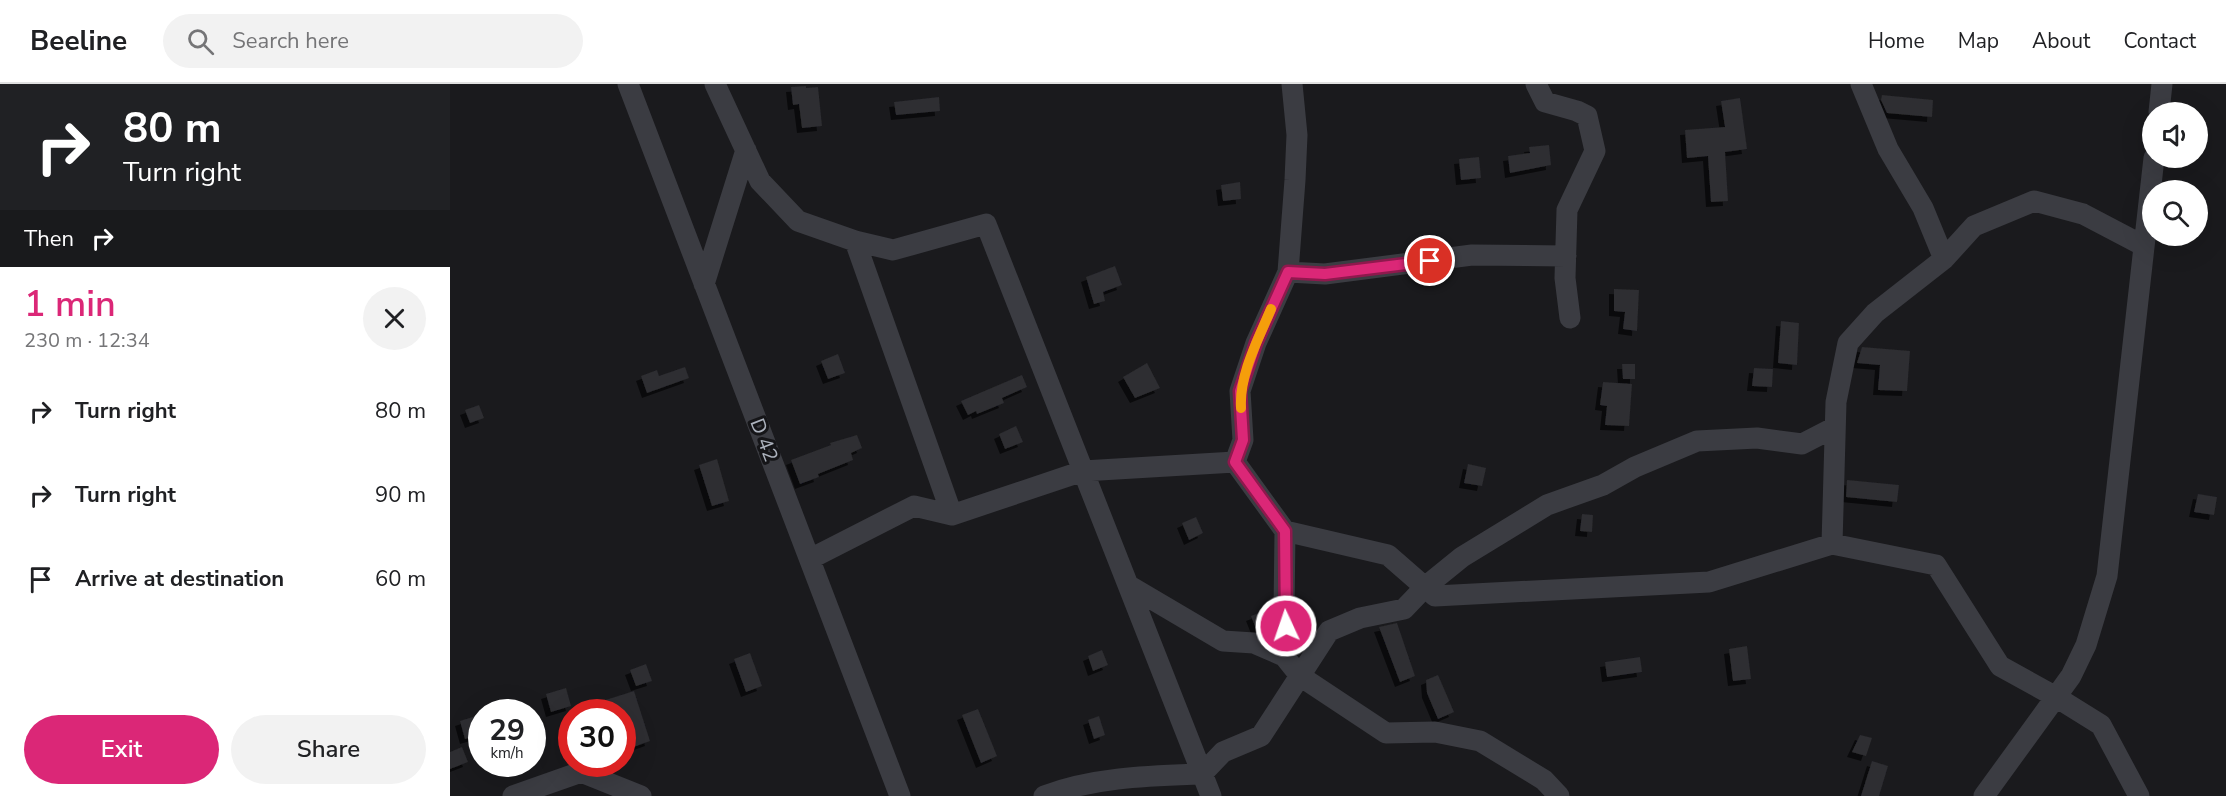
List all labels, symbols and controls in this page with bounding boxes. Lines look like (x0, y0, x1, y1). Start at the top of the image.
search box (163, 14, 583, 68)
text: Beeline (30, 22, 127, 60)
icon: search (184, 25, 217, 58)
text: Search here (232, 26, 349, 56)
text: Home (1868, 27, 1925, 55)
text: Map (1958, 27, 1999, 55)
text: About (2032, 27, 2090, 55)
text: Contact (2123, 27, 2196, 55)
text: 80 m (123, 100, 222, 157)
map controls (2142, 102, 2208, 246)
button: sound (2142, 102, 2208, 168)
icon: right (24, 108, 102, 186)
text: Turn right (123, 154, 241, 191)
button: search (2142, 180, 2208, 246)
icon: right (86, 222, 119, 255)
text: Then (24, 224, 74, 254)
pin (1404, 235, 1455, 286)
icon: arrive (1413, 244, 1446, 277)
text: 1 min (24, 280, 116, 329)
button: close (363, 287, 426, 350)
text: 230 m · 12:34 (24, 327, 150, 354)
icon: right (24, 395, 57, 428)
text: Turn right (75, 396, 176, 426)
text: 80 m (375, 396, 426, 426)
street label: D 42 (744, 415, 784, 465)
icon: right (24, 479, 57, 512)
text: Turn right (75, 480, 176, 510)
text: 90 m (375, 480, 426, 510)
icon: arrive (24, 563, 57, 596)
text: Arrive at destination (75, 564, 284, 594)
text: 60 m (375, 564, 426, 594)
position arrow (1254, 594, 1318, 658)
speed limit sign: 30 (558, 699, 636, 777)
text: 29 (489, 710, 525, 751)
button: Exit (24, 715, 219, 784)
button: Share (231, 715, 426, 784)
text: km/h (490, 743, 524, 763)

